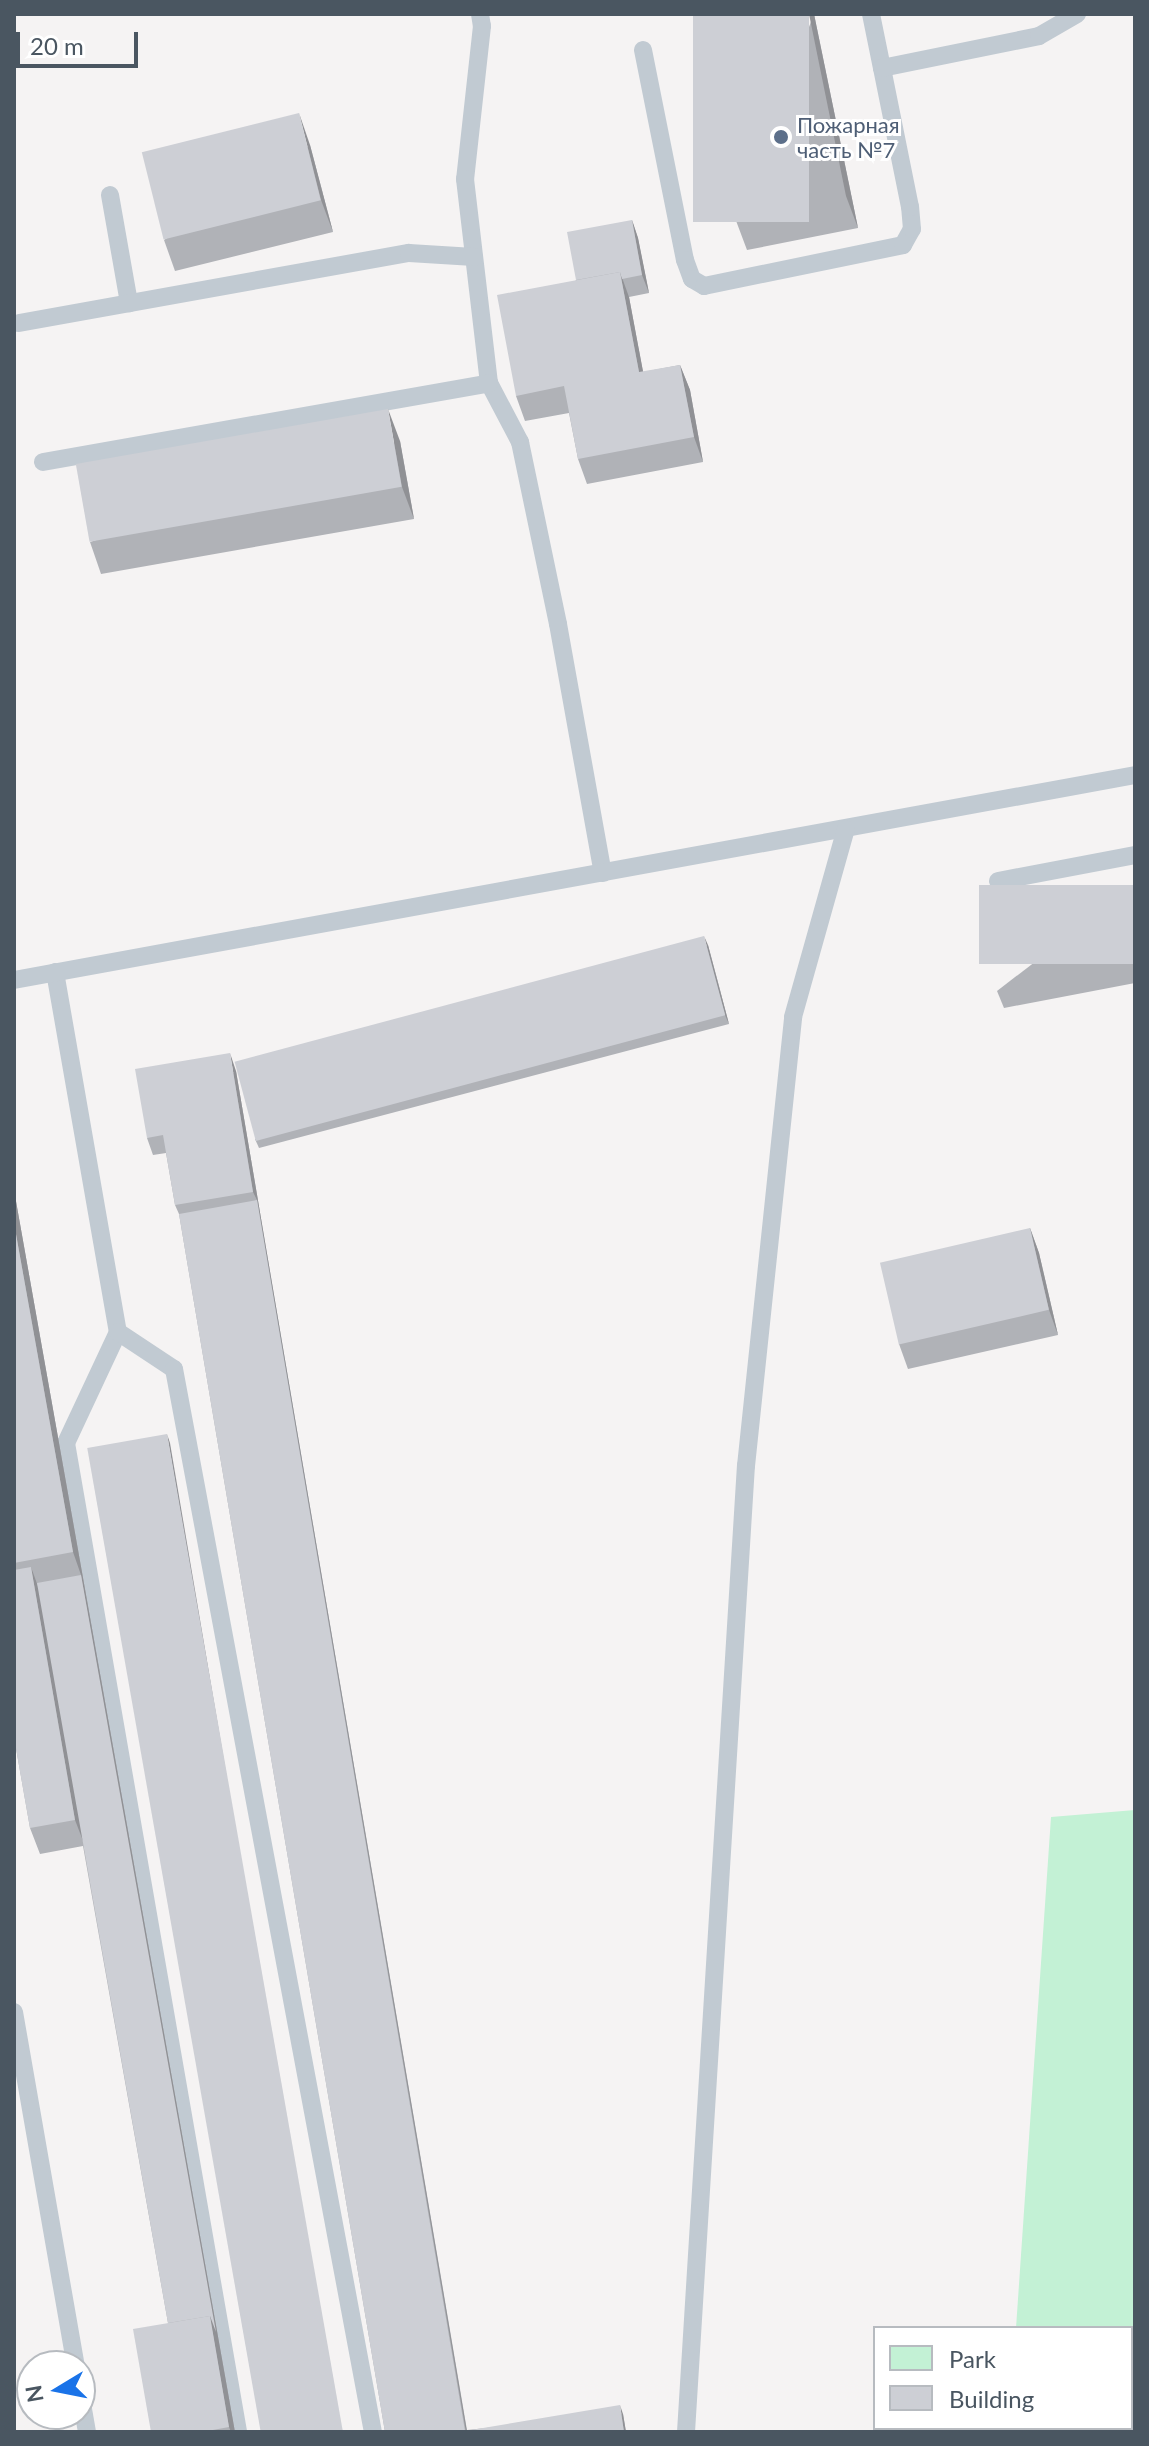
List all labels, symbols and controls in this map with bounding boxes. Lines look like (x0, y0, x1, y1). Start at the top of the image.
scale bar (20, 16, 142, 66)
text: 20 m (30, 31, 84, 60)
place label: Пожарная часть №7 (797, 111, 900, 162)
marker: Пожарная часть №7 (772, 128, 790, 146)
legend (873, 2326, 1133, 2430)
text: Park (949, 2344, 996, 2373)
north arrow (16, 2350, 96, 2430)
text: N (19, 2383, 49, 2405)
text: Building (949, 2384, 1034, 2413)

